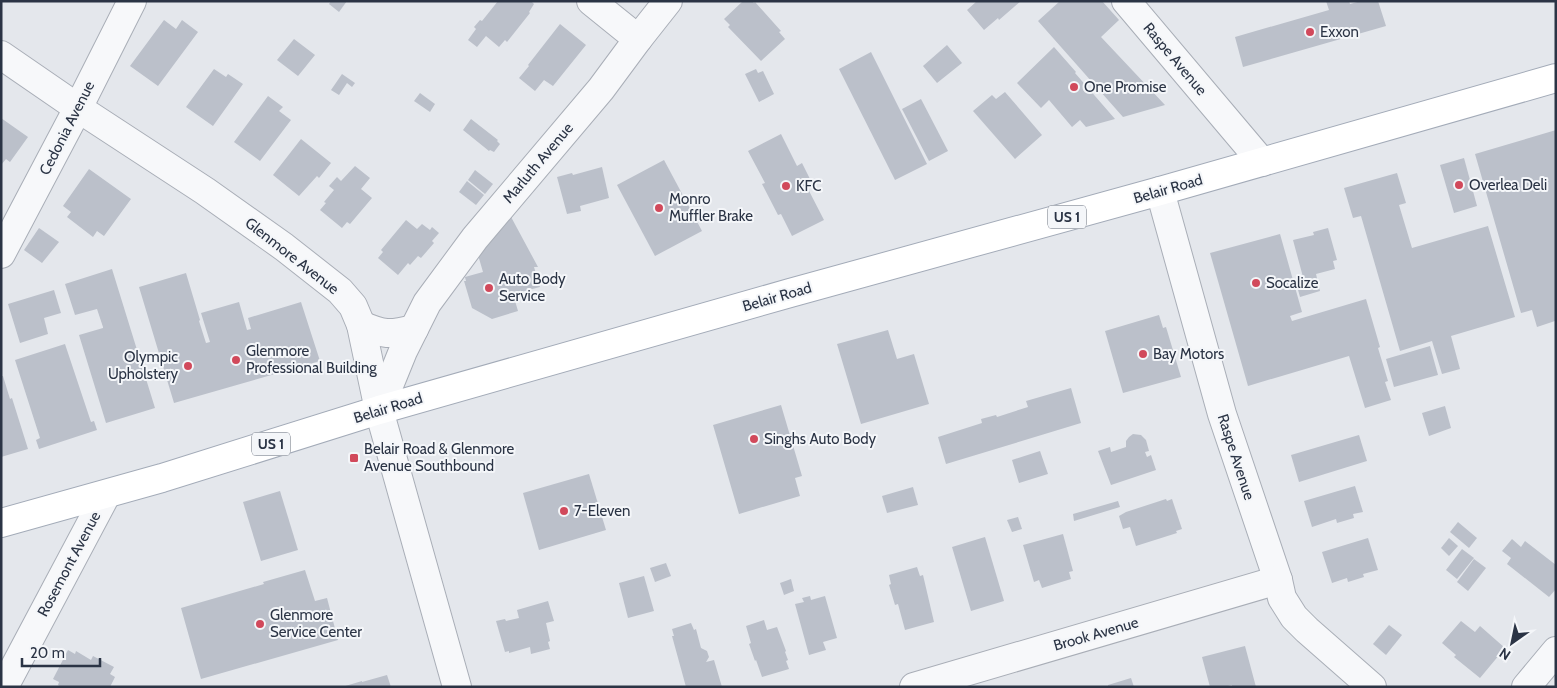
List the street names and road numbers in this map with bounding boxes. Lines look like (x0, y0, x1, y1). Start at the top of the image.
street label: Raspe Avenue (1139, 19, 1211, 99)
street label: Cedonia Avenue (36, 78, 99, 178)
street label: Marluth Avenue (499, 119, 577, 207)
street label: Belair Road (1131, 171, 1205, 207)
road number: US 1 (1048, 206, 1086, 228)
street label: Glenmore Avenue (242, 214, 343, 298)
street label: Belair Road (740, 279, 814, 315)
street label: Belair Road (351, 389, 425, 427)
street label: Raspe Avenue (1214, 412, 1258, 503)
road number: US 1 (252, 432, 290, 456)
street label: Rosemont Avenue (34, 508, 104, 620)
street label: Brook Avenue (1051, 613, 1141, 655)

